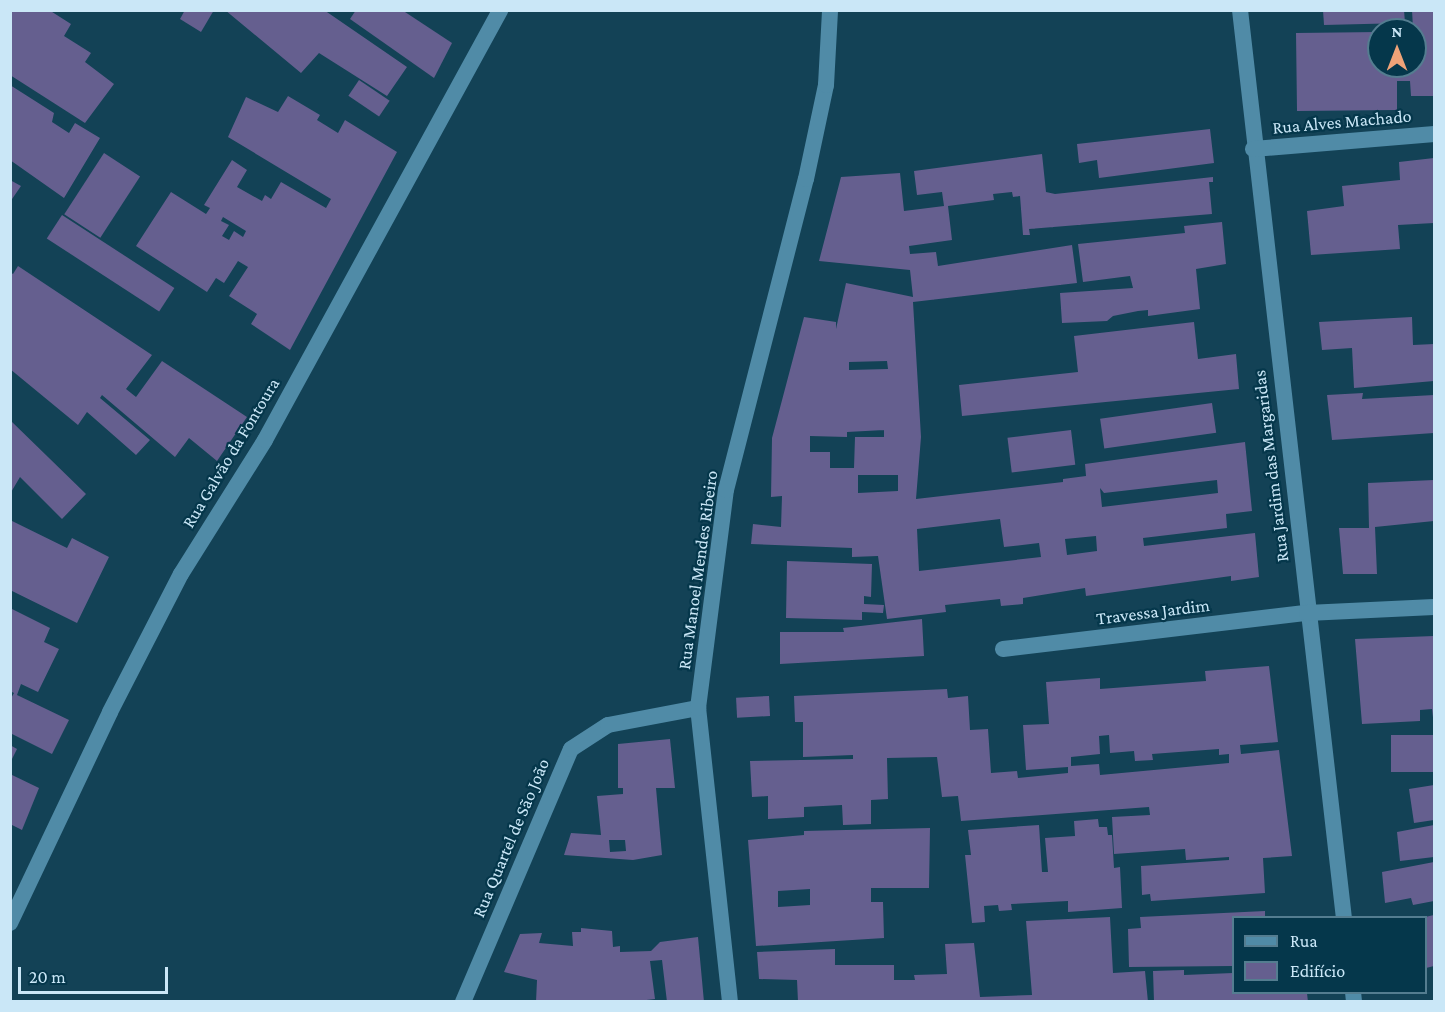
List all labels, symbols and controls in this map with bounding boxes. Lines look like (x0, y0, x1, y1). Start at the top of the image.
north arrow (1367, 18, 1427, 78)
text: N (1392, 23, 1402, 40)
street label: Rua Alves Machado (1272, 105, 1412, 139)
street label: Rua Jardim das Margaridas (1249, 369, 1293, 563)
street label: Rua Galvão da Fontoura (178, 374, 284, 532)
street label: Rua Manoel Mendes Ribeiro (673, 469, 723, 671)
street label: Travessa Jardim (1095, 594, 1211, 630)
street label: Rua Quartel de São João (468, 755, 554, 921)
legend (1232, 916, 1427, 994)
text: Rua (1290, 931, 1318, 951)
scale bar (21, 955, 171, 993)
text: Edifício (1290, 961, 1345, 981)
text: 20 m (29, 967, 66, 987)

